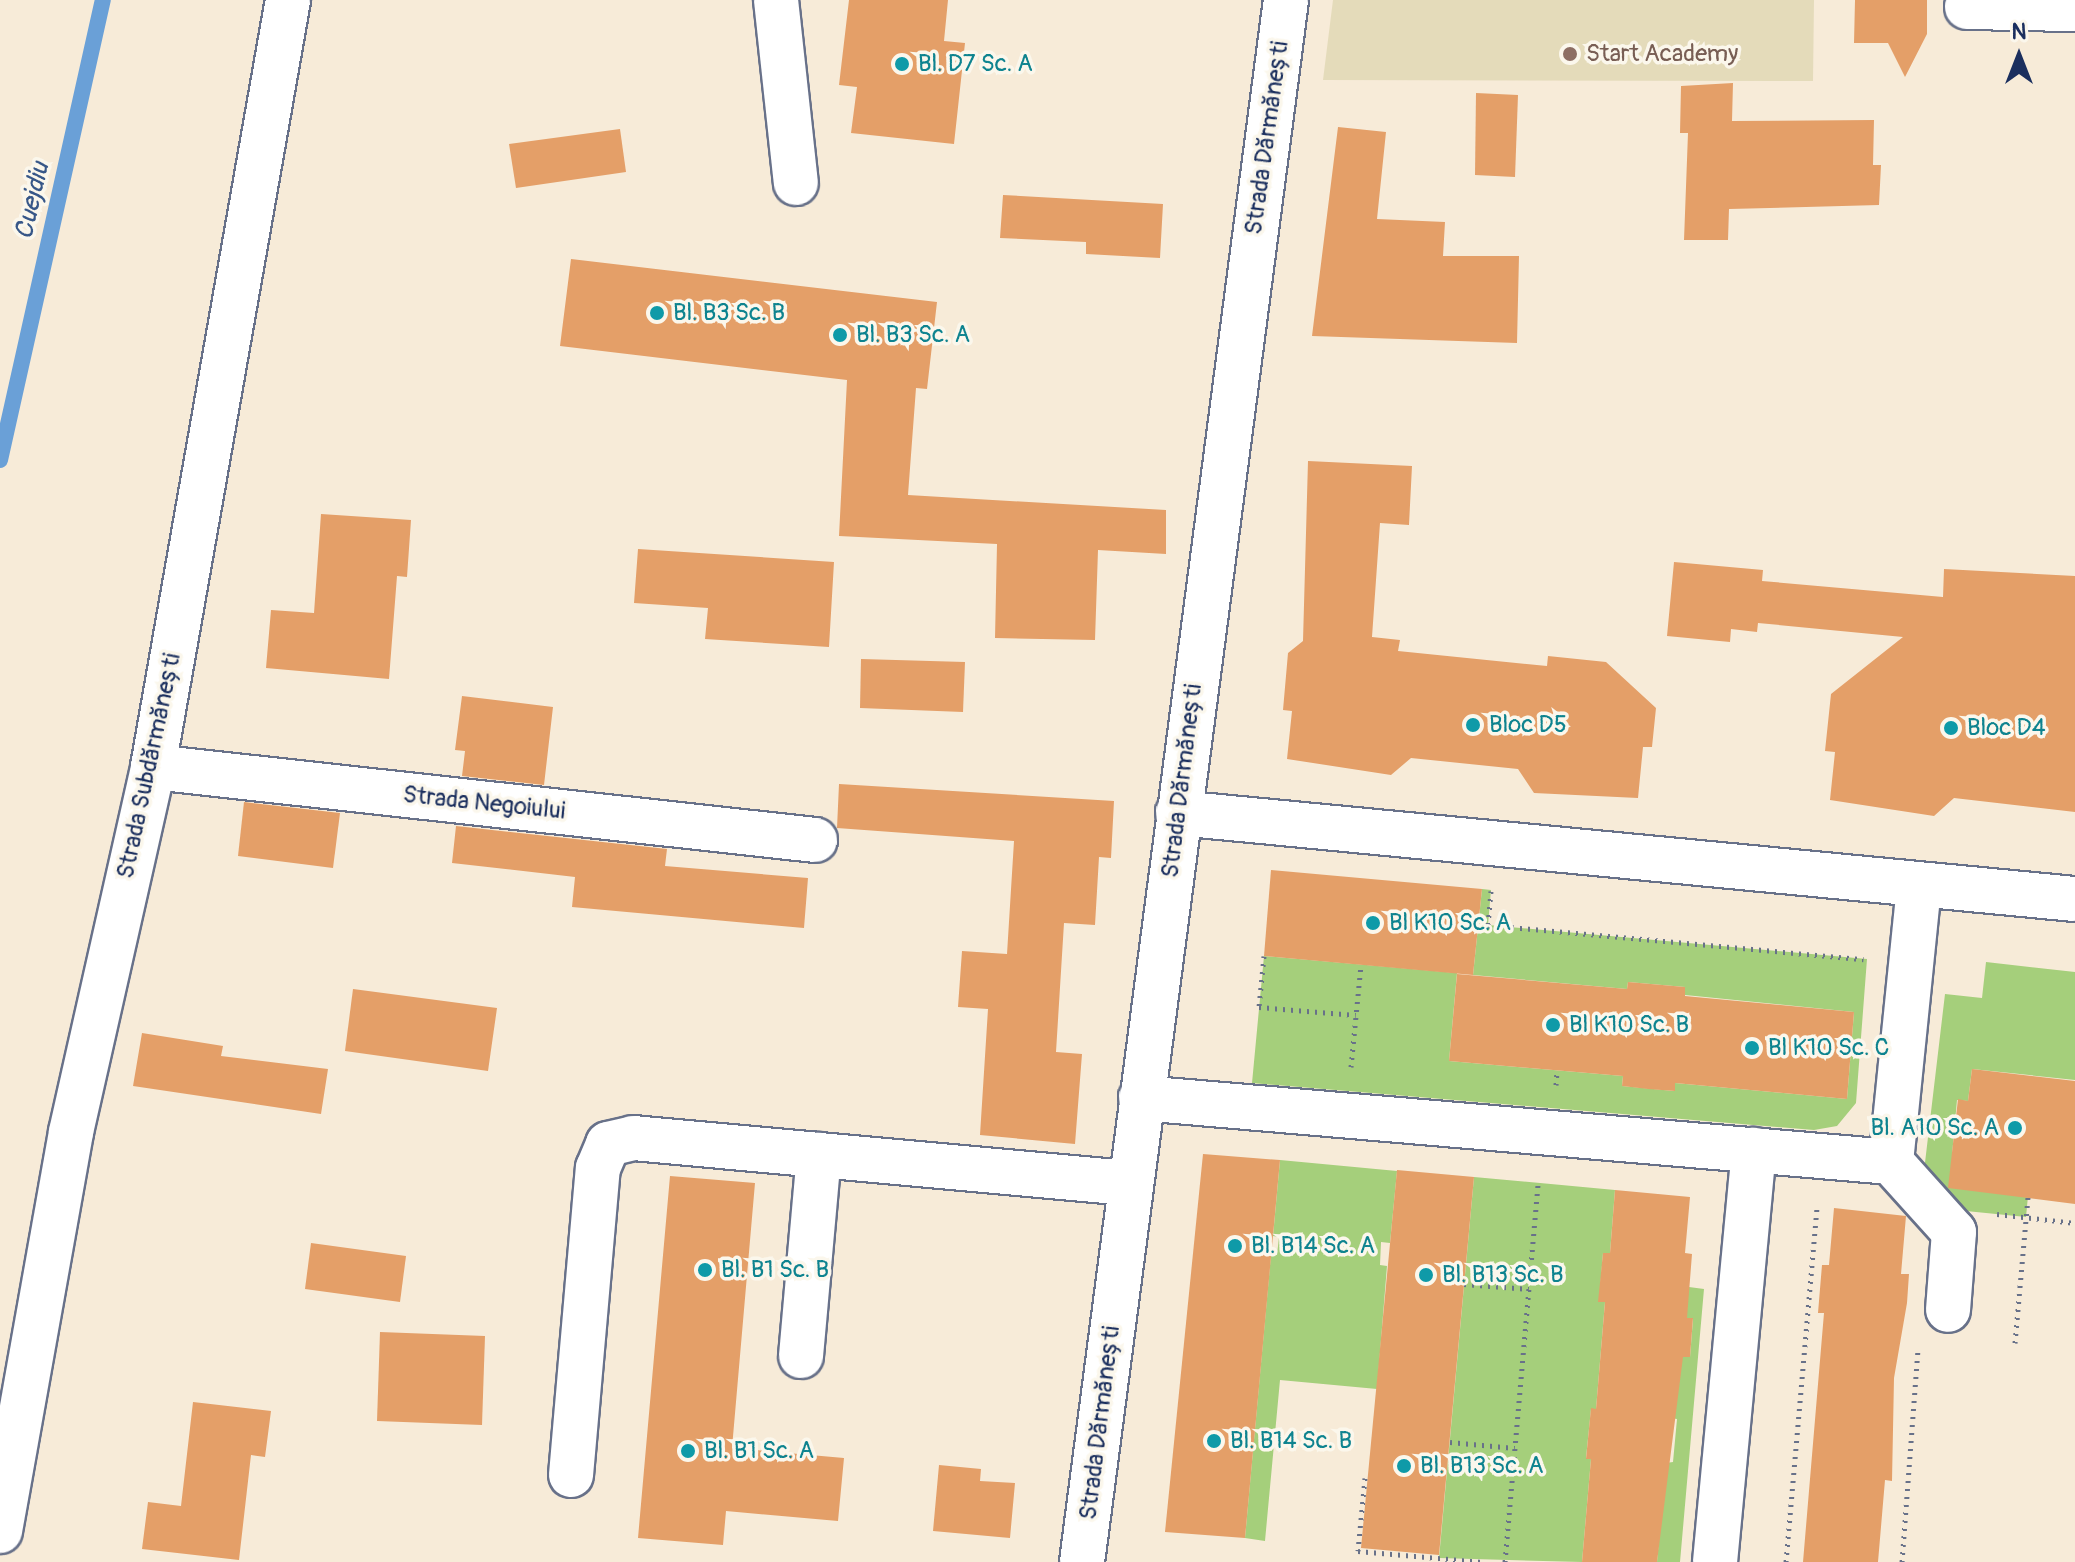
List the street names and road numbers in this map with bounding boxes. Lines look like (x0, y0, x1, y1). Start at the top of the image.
street label: Strada Dărmănești (1239, 39, 1295, 237)
street label: Strada Subdărmănești (111, 651, 187, 881)
street label: Strada Dărmănești (1156, 682, 1208, 880)
street label: Strada Negoiului (401, 780, 567, 826)
street label: Strada Dărmănești (1074, 1324, 1126, 1522)

